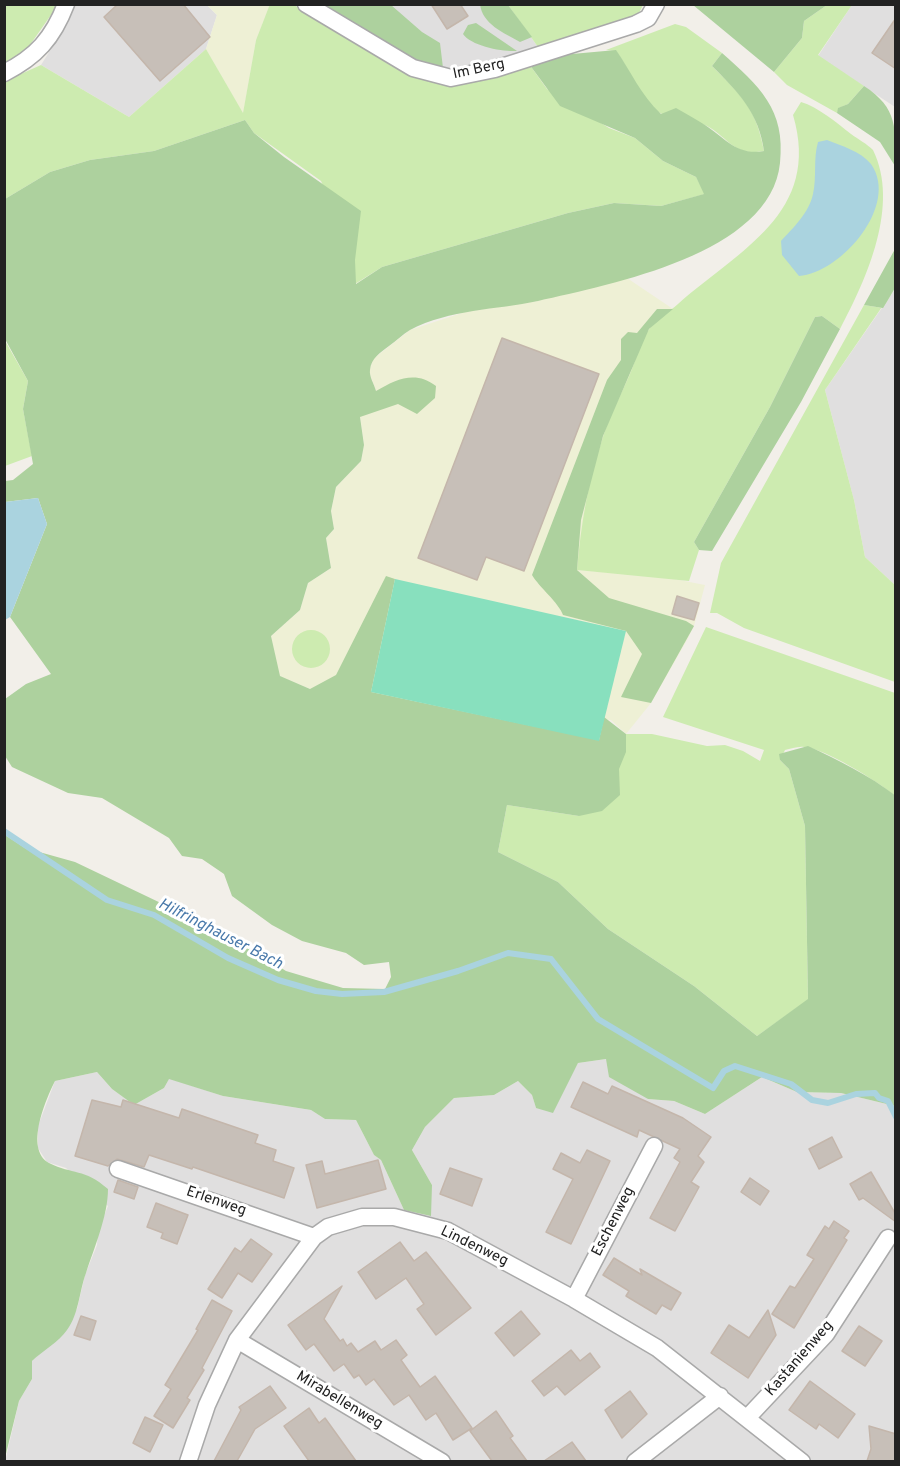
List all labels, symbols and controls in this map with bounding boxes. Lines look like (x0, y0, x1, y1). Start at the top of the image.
street label: Im Berg (451, 56, 507, 84)
water label: Hilfringhauser Bach (155, 895, 285, 975)
street label: Erlenweg (184, 1183, 248, 1221)
street label: Eschenweg (589, 1184, 639, 1260)
street label: Lindenweg (437, 1223, 511, 1271)
street label: Kastanienweg (762, 1318, 838, 1400)
street label: Mirabellenweg (292, 1368, 386, 1434)

